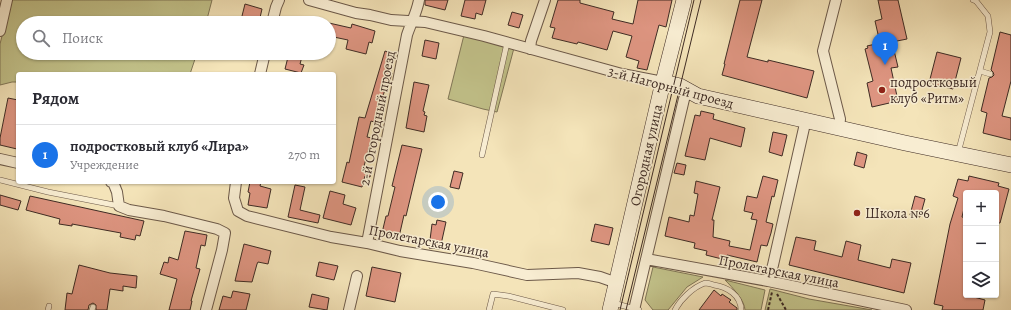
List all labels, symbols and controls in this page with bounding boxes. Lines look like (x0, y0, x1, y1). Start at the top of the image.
search box (16, 16, 336, 60)
icon: search (30, 27, 52, 49)
text: Поиск (62, 28, 103, 48)
pin: 1 (872, 32, 898, 65)
street label: 2-й Огородный проезд (355, 49, 400, 187)
street label: 3-й Нагорный проезд (606, 62, 736, 113)
place label: подростковый клуб «Ритм» (890, 73, 977, 108)
marker: подростковый клуб «Ритм» (877, 85, 887, 95)
text: Рядом (32, 87, 79, 110)
street label: Огородная улица (626, 102, 668, 208)
text: подростковый клуб «Лира» (70, 136, 249, 156)
text: 1 (43, 146, 47, 163)
text: 270 m (288, 146, 320, 163)
text: Учреждение (70, 156, 139, 173)
map controls (963, 190, 999, 298)
button: + (963, 190, 999, 226)
your location (428, 192, 448, 212)
place label: Школа №6 (865, 204, 930, 223)
marker: Школа №6 (852, 208, 862, 218)
street label: Пролетарская улица (367, 220, 491, 263)
button: − (963, 226, 999, 262)
street label: Пролетарская улица (717, 250, 841, 293)
button: layers (963, 262, 999, 298)

